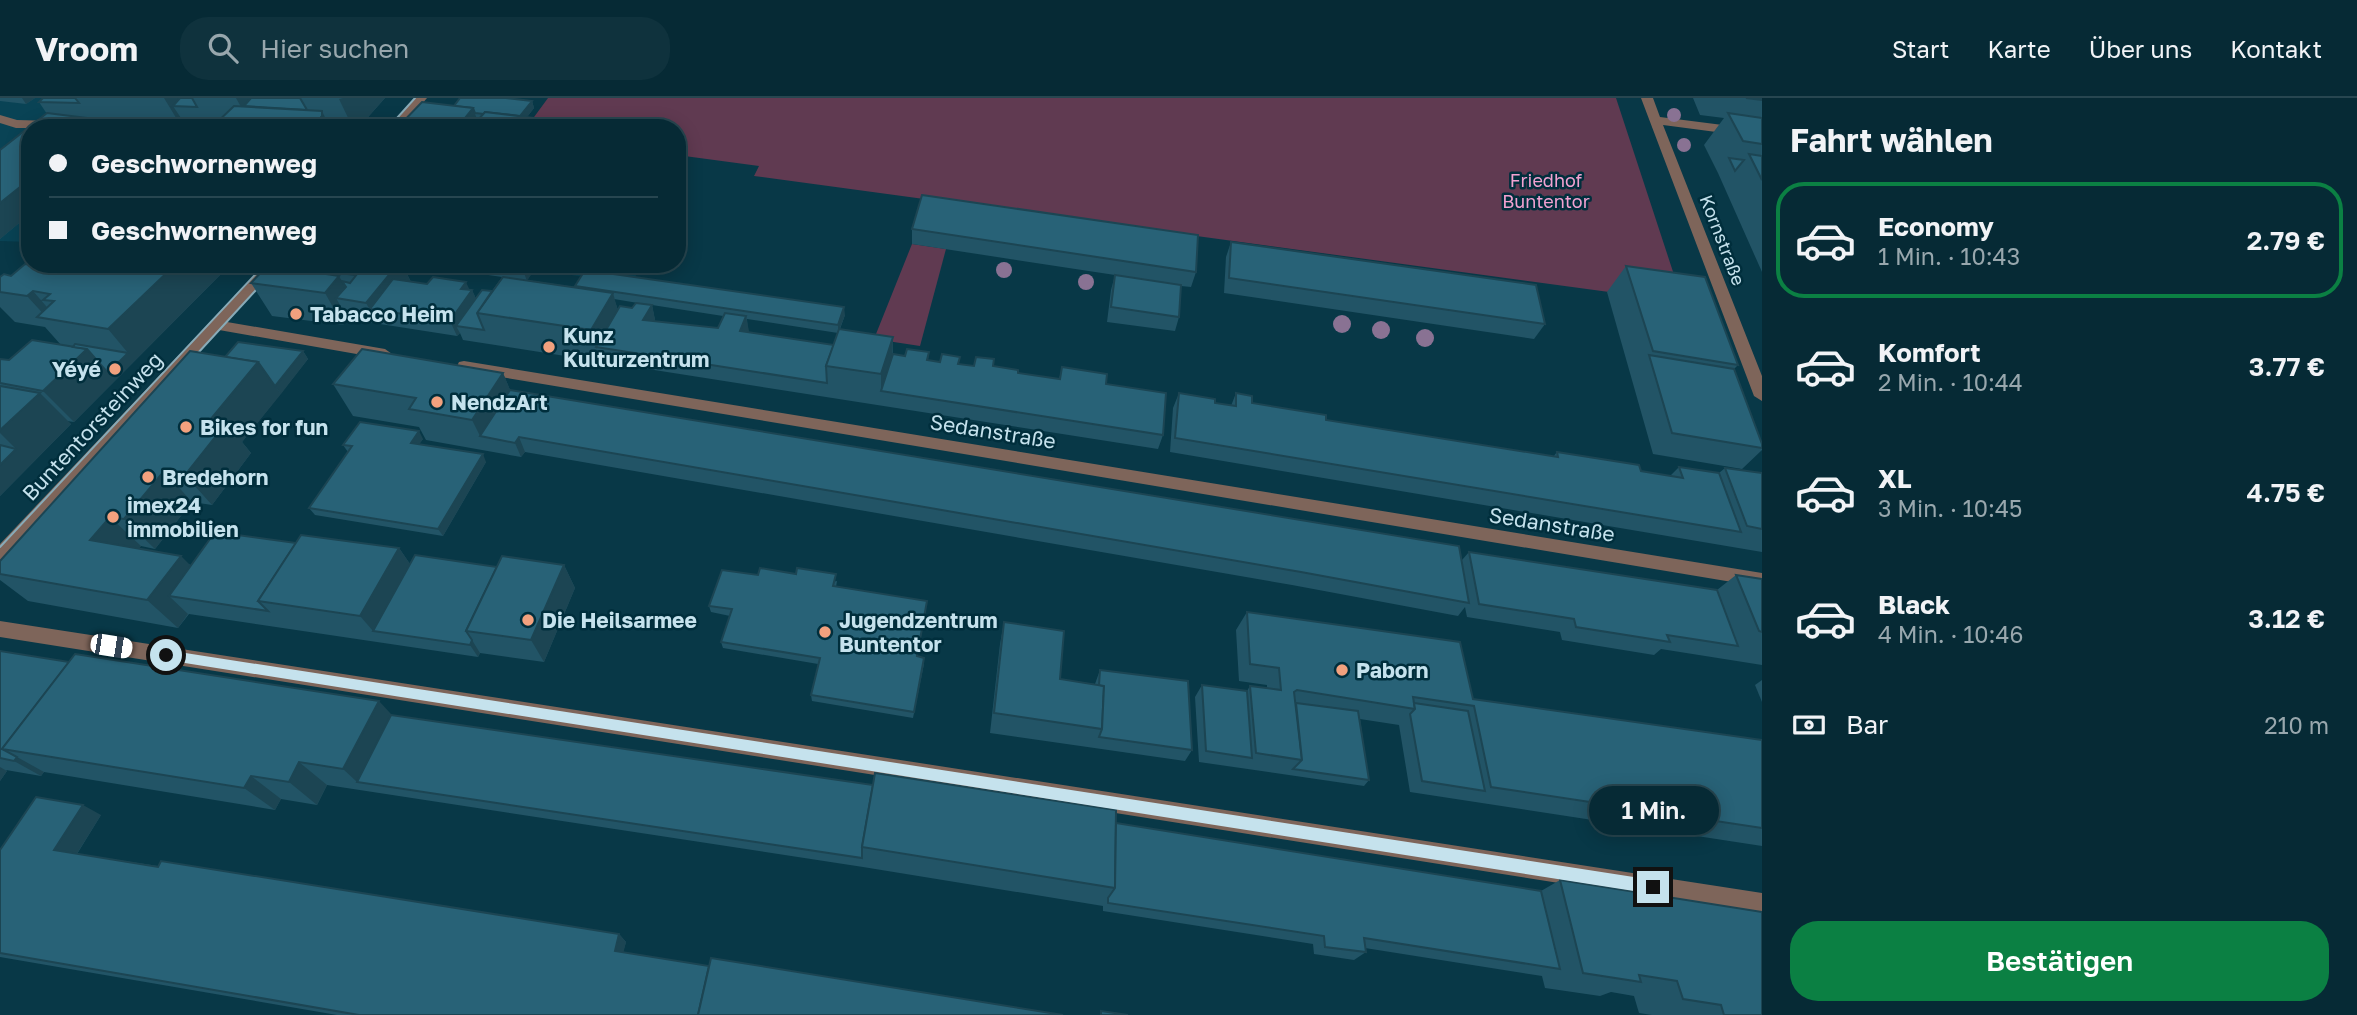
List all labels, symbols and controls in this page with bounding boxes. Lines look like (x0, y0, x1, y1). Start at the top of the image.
search box (180, 17, 670, 80)
text: Vroom (35, 29, 138, 68)
icon: search (204, 29, 242, 67)
text: Hier suchen (260, 33, 409, 64)
text: Start (1892, 34, 1949, 63)
text: Karte (1987, 34, 2051, 63)
text: Über uns (2089, 34, 2192, 63)
text: Kontakt (2230, 34, 2322, 63)
text: Fahrt wählen (1790, 121, 1993, 159)
text: Geschwornenweg (91, 148, 317, 179)
park label: Friedhof Buntentor (1502, 169, 1590, 212)
street label: Kornstraße (1696, 191, 1750, 289)
icon: car (1794, 209, 1857, 272)
text: Economy (1878, 211, 1994, 242)
text: Geschwornenweg (91, 215, 317, 246)
text: 2.79 € (2247, 225, 2325, 256)
text: 1 Min. · 10:43 (1878, 242, 2020, 270)
place label: Tabacco Heim (310, 301, 454, 327)
marker: Tabacco Heim (288, 306, 304, 322)
place label: Kunz Kulturzentrum (563, 322, 709, 372)
icon: car (1794, 335, 1857, 398)
text: Komfort (1878, 337, 1981, 368)
marker: Kunz Kulturzentrum (541, 339, 557, 355)
street label: Buntentorsteinweg (16, 346, 168, 506)
text: 3.77 € (2249, 351, 2325, 382)
place label: Yéyé (52, 356, 101, 382)
marker: Yéyé (107, 361, 123, 377)
text: 2 Min. · 10:44 (1878, 368, 2023, 396)
place label: NendzArt (451, 389, 548, 415)
marker: NendzArt (429, 394, 445, 410)
street label: Sedanstraße (928, 408, 1058, 454)
place label: Bikes for fun (200, 414, 328, 440)
marker: Bikes for fun (178, 419, 194, 435)
icon: car (1794, 461, 1857, 524)
text: XL (1878, 463, 1912, 494)
place label: Bredehorn (162, 464, 269, 490)
marker: Bredehorn (140, 469, 156, 485)
text: 4.75 € (2247, 477, 2325, 508)
place label: imex24 immobilien (127, 492, 239, 542)
text: 3 Min. · 10:45 (1878, 494, 2022, 522)
street label: Sedanstraße (1487, 501, 1617, 547)
marker: imex24 immobilien (105, 509, 121, 525)
icon: car (1794, 587, 1857, 650)
text: Black (1878, 589, 1950, 620)
text: 3.12 € (2248, 603, 2325, 634)
place label: Die Heilsarmee (542, 607, 697, 633)
place label: Jugendzentrum Buntentor (839, 607, 998, 657)
marker: Die Heilsarmee (520, 612, 536, 628)
text: 4 Min. · 10:46 (1878, 620, 2023, 648)
marker: Jugendzentrum Buntentor (817, 624, 833, 640)
car (89, 632, 134, 660)
route start (150, 639, 182, 671)
place label: Paborn (1356, 657, 1428, 683)
marker: Paborn (1334, 662, 1350, 678)
icon: cash (1790, 706, 1828, 744)
text: Bar (1846, 709, 1888, 740)
text: 210 m (2264, 711, 2329, 739)
callout: 1 Min. (1588, 786, 1718, 834)
text: 1 Min. (1622, 796, 1686, 824)
route end (1637, 871, 1669, 903)
button: Bestätigen (1790, 921, 2329, 1001)

